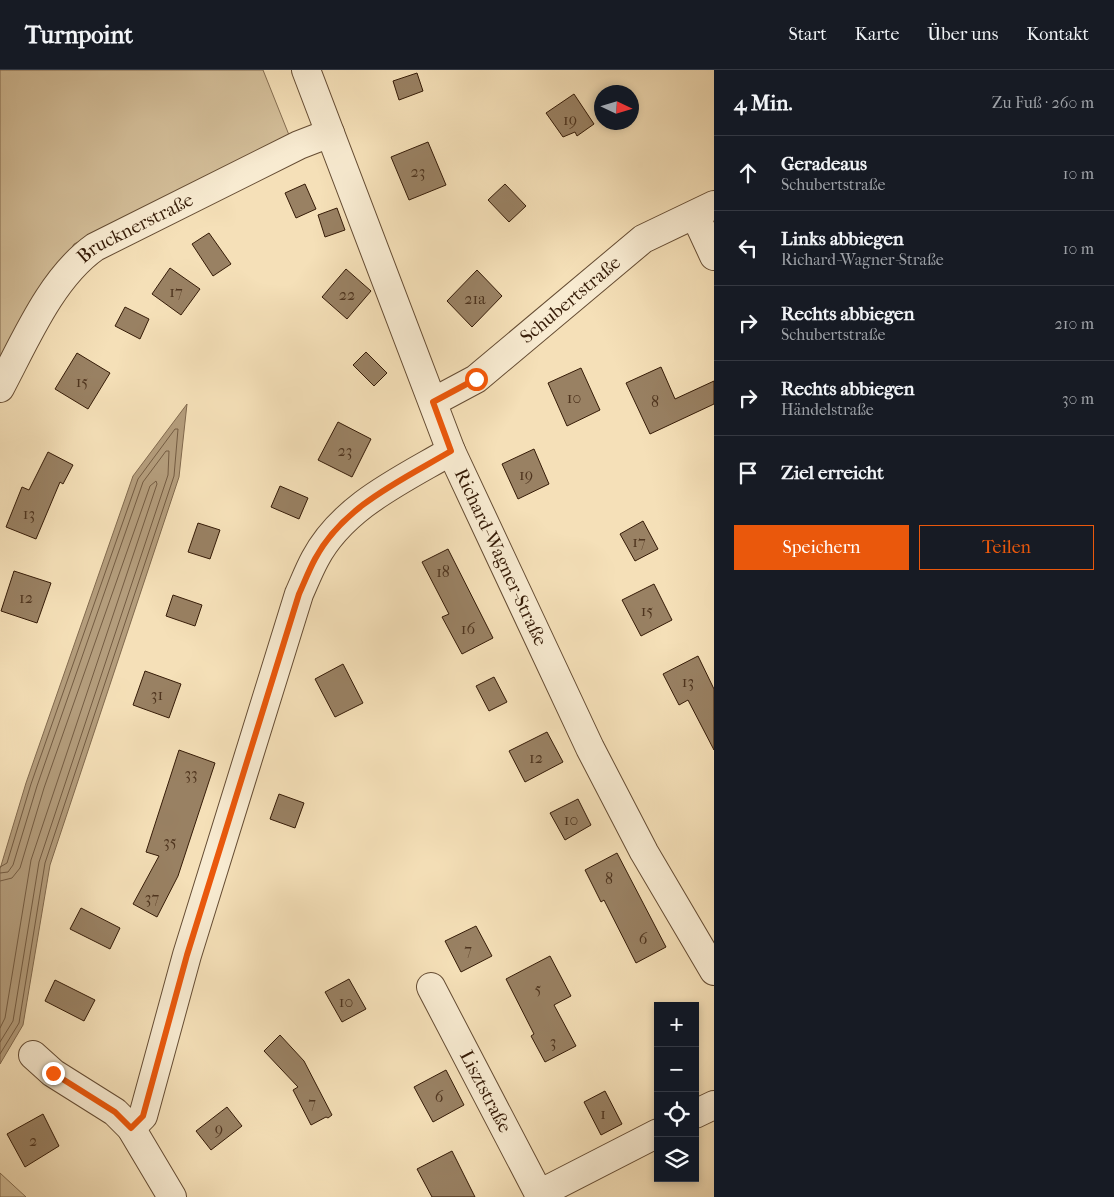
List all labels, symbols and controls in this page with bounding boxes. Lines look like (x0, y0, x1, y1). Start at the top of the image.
text: Turnpoint (25, 21, 133, 49)
text: Start (788, 24, 827, 45)
text: Karte (855, 24, 899, 45)
text: Über uns (927, 24, 998, 45)
text: Kontakt (1026, 24, 1089, 45)
north arrow (594, 85, 639, 130)
text: 4 Min. (734, 91, 793, 115)
text: Zu Fuß · 260 m (992, 93, 1094, 112)
house number: 19 (563, 110, 577, 129)
text: Geradeaus (781, 153, 867, 175)
icon: ahead (734, 159, 762, 187)
house number: 23 (411, 162, 425, 181)
text: 10 m (1063, 164, 1094, 183)
text: Schubertstraße (781, 175, 885, 194)
street label: Brucknerstraße (72, 189, 197, 268)
text: Links abbiegen (781, 228, 904, 250)
icon: left (734, 234, 762, 262)
text: 10 m (1063, 239, 1094, 258)
text: Richard-Wagner-Straße (781, 250, 944, 269)
street label: Schubertstraße (516, 252, 625, 348)
house number: 17 (169, 282, 183, 301)
house number: 22 (339, 285, 355, 304)
house number: 21a (464, 289, 486, 308)
text: Rechts abbiegen (781, 303, 915, 325)
icon: right (734, 309, 762, 337)
text: 210 m (1055, 314, 1094, 333)
text: Schubertstraße (781, 325, 885, 344)
route start (465, 368, 488, 391)
house number: 15 (76, 372, 88, 391)
text: Rechts abbiegen (781, 378, 915, 400)
icon: right (734, 384, 762, 412)
house number: 10 (567, 388, 581, 407)
text: 30 m (1062, 389, 1094, 408)
house number: 8 (651, 392, 659, 411)
text: Händelstraße (781, 400, 874, 419)
house number: 23 (338, 441, 352, 460)
icon: arrive (734, 459, 762, 487)
text: Ziel erreicht (781, 462, 884, 484)
street label: Richard-Wagner-Straße (450, 465, 552, 649)
house number: 19 (519, 465, 533, 484)
house number: 13 (23, 504, 35, 523)
button: Speichern (734, 525, 909, 570)
button: Teilen (919, 525, 1094, 570)
house number: 17 (632, 532, 646, 551)
house number: 18 (436, 562, 450, 581)
house number: 12 (19, 588, 33, 607)
house number: 15 (641, 601, 653, 620)
house number: 16 (461, 619, 475, 638)
house number: 13 (682, 672, 694, 691)
house number: 31 (151, 685, 163, 704)
house number: 12 (529, 748, 543, 767)
house number: 33 (184, 764, 198, 783)
house number: 10 (564, 810, 578, 829)
house number: 35 (163, 832, 177, 851)
house number: 8 (605, 869, 613, 888)
house number: 37 (145, 888, 159, 907)
house number: 6 (639, 929, 648, 948)
house number: 7 (464, 940, 472, 959)
house number: 5 (535, 979, 542, 998)
house number: 10 (339, 992, 353, 1011)
map controls (654, 1002, 699, 1182)
button: + (654, 1002, 699, 1047)
house number: 3 (550, 1032, 556, 1051)
street label: Lisztstraße (455, 1047, 516, 1137)
button: − (654, 1047, 699, 1092)
route end (42, 1062, 65, 1085)
house number: 6 (435, 1087, 444, 1106)
button: locate (654, 1092, 699, 1137)
house number: 7 (308, 1093, 316, 1112)
house number: 1 (600, 1104, 606, 1123)
house number: 9 (215, 1119, 223, 1138)
house number: 2 (29, 1131, 37, 1150)
button: layers (654, 1137, 699, 1182)

